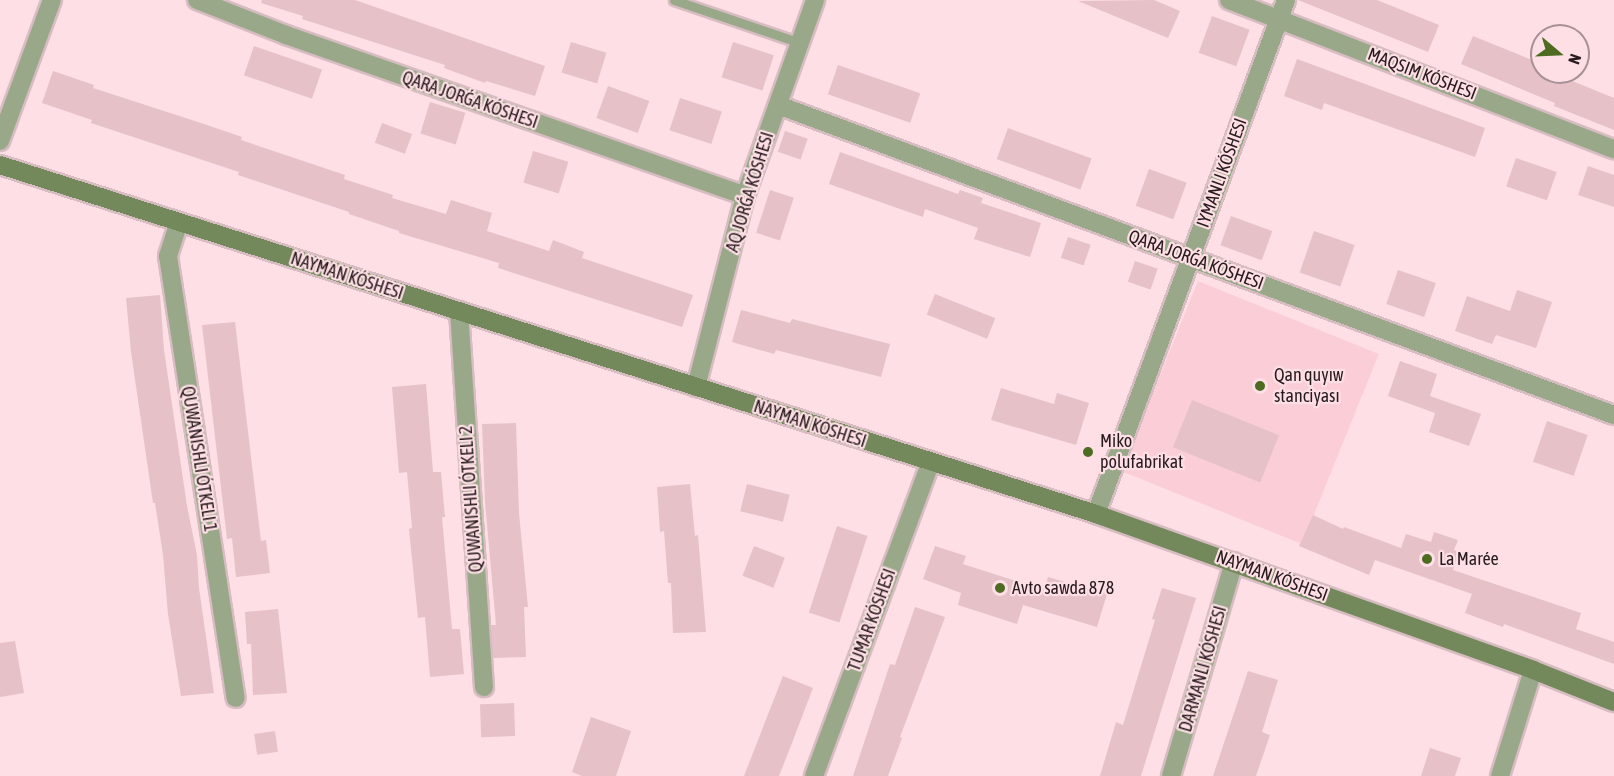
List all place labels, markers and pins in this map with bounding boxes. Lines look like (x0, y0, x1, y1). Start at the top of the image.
place label: Qan quyıw stanciyası (1274, 365, 1344, 407)
marker: Qan quyıw stanciyası (1251, 377, 1269, 395)
place label: Miko polufabrikat (1100, 431, 1183, 474)
marker: Miko polufabrikat (1081, 445, 1095, 459)
place label: La Marée (1439, 548, 1499, 570)
marker: La Marée (1420, 552, 1434, 566)
place label: Avto sawda 878 (1012, 577, 1114, 599)
marker: Avto sawda 878 (993, 581, 1007, 595)

